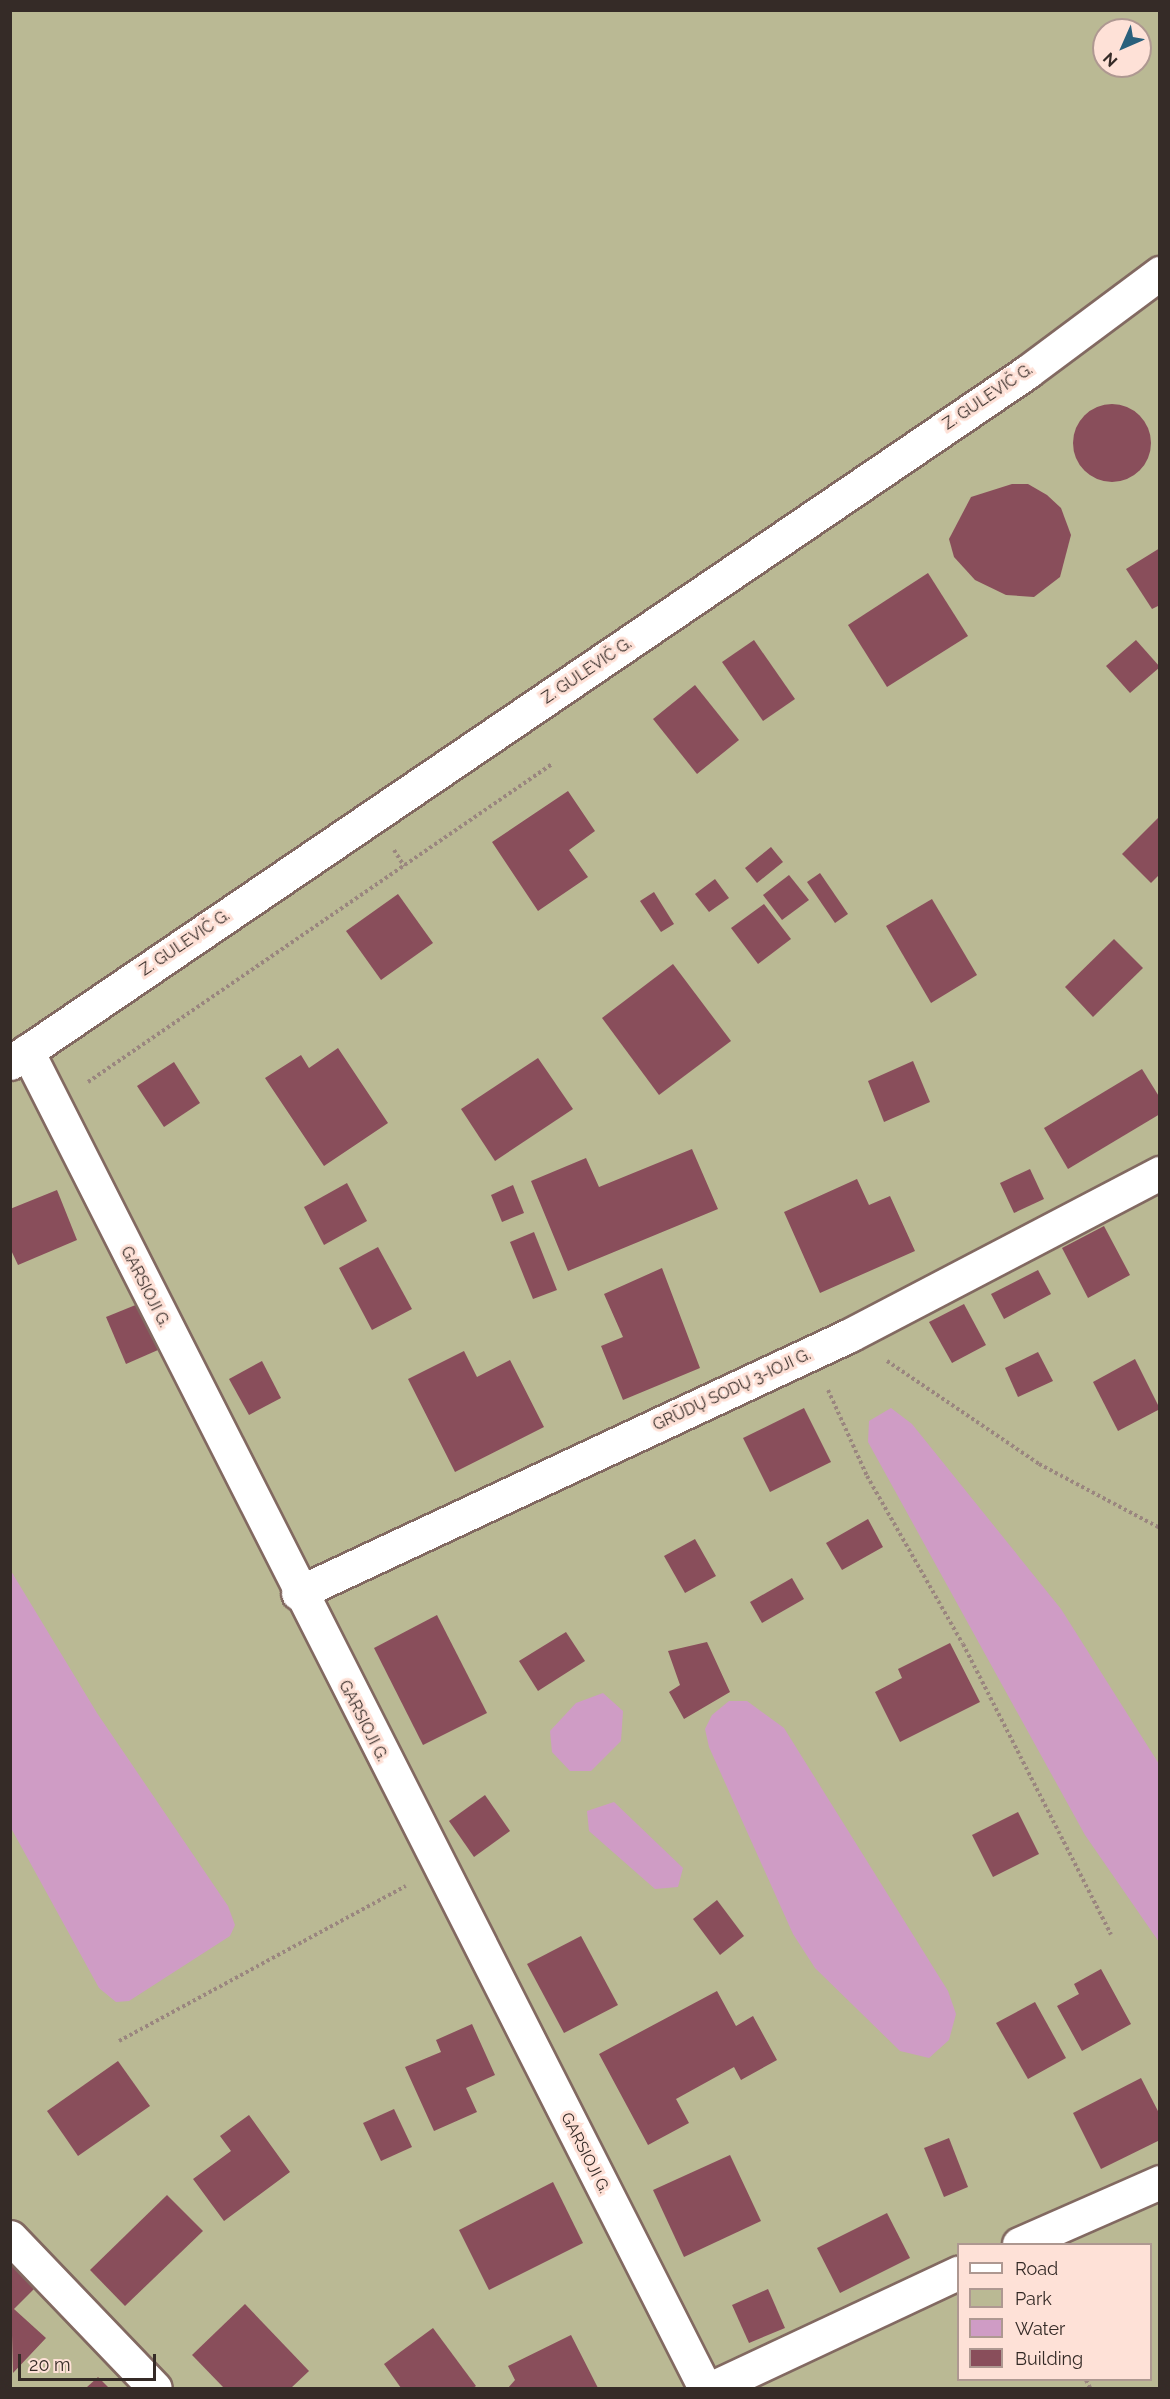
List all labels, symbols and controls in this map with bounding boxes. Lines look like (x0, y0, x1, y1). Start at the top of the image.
north arrow (1092, 18, 1152, 78)
text: N (1099, 49, 1121, 71)
street label: Z. GULEVIČ G. (939, 360, 1037, 434)
street label: Z. GULEVIČ G. (538, 634, 636, 708)
street label: Z. GULEVIČ G. (136, 906, 234, 980)
street label: GARSIOJI G. (116, 1243, 174, 1331)
street label: GRŪDŲ SODŲ 3-IOJI G. (650, 1345, 814, 1435)
street label: GARSIOJI G. (334, 1677, 392, 1765)
street label: GARSIOJI G. (556, 2109, 614, 2197)
legend (957, 2243, 1152, 2381)
text: Road (1015, 2258, 1058, 2279)
text: Park (1015, 2288, 1052, 2309)
text: Water (1015, 2318, 1065, 2339)
scale bar (21, 2342, 159, 2380)
text: Building (1015, 2348, 1083, 2369)
text: 20 m (29, 2354, 71, 2375)

